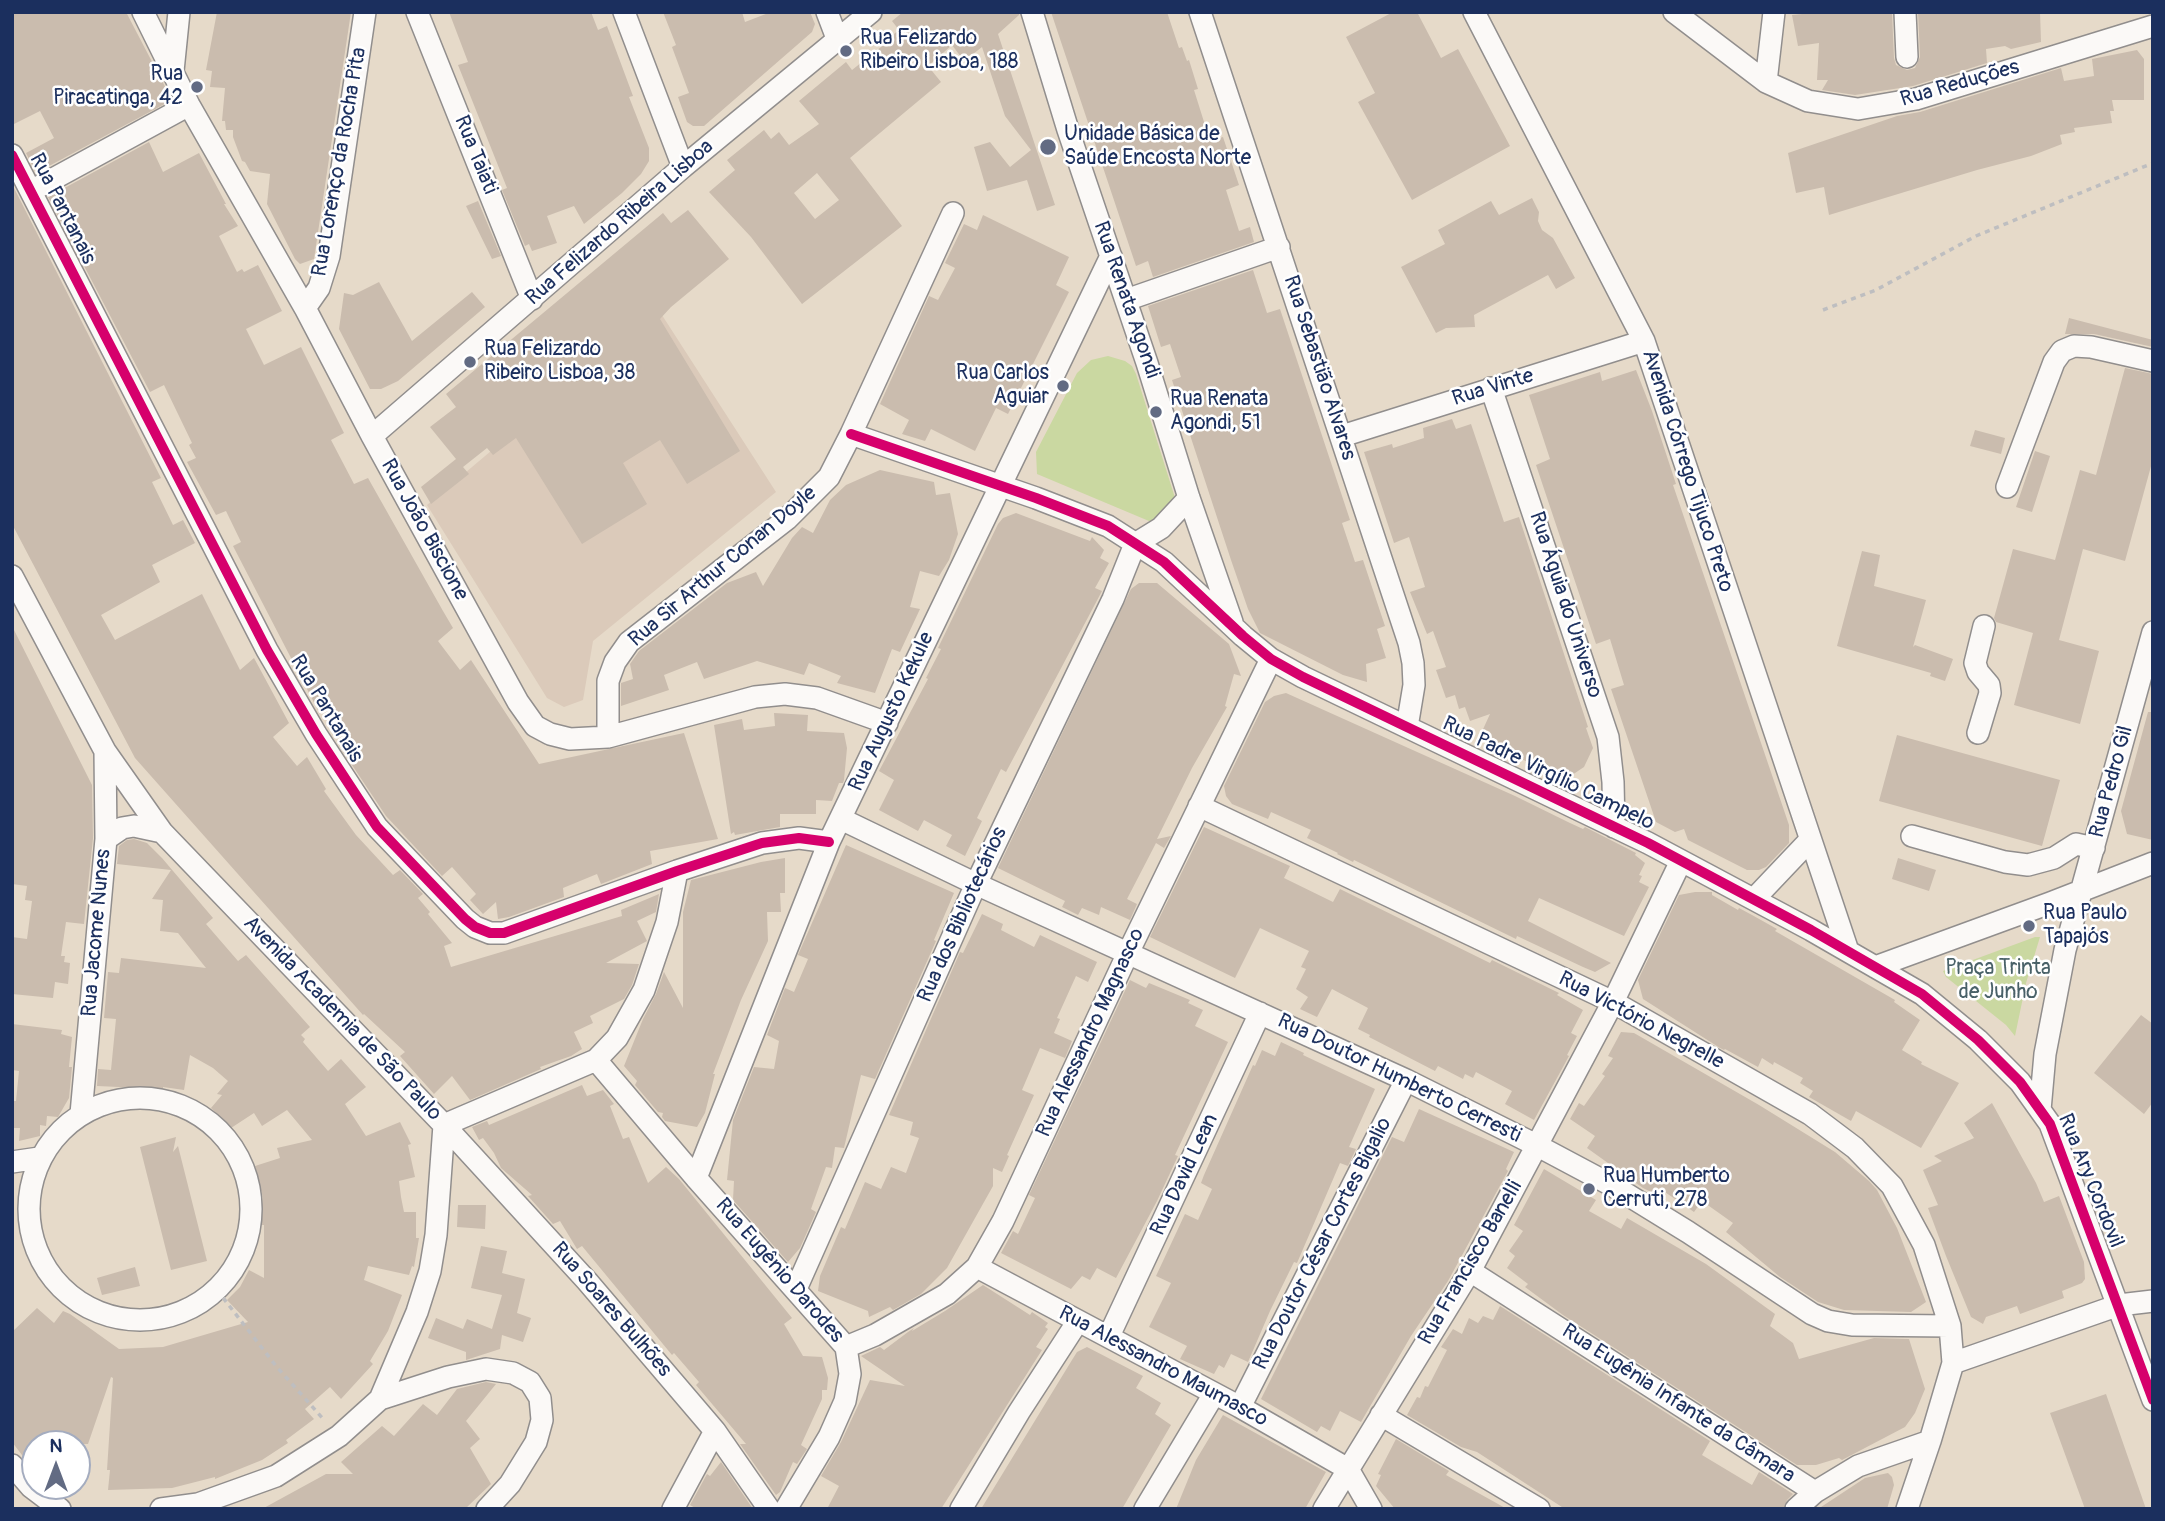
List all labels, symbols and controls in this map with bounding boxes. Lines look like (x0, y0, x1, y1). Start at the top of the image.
place label: Rua Felizardo Ribeiro Lisboa, 188 (860, 26, 1018, 76)
marker: Rua Felizardo Ribeiro Lisboa, 188 (838, 43, 854, 59)
street label: Rua Lorenço da Rocha Pita (307, 45, 373, 279)
street label: Rua Reduções (1898, 55, 2022, 113)
place label: Rua Piracatinga, 42 (53, 62, 183, 112)
marker: Rua Piracatinga, 42 (189, 79, 205, 95)
street label: Rua Taiati (448, 112, 502, 198)
place label: Unidade Básica de Saúde Encosta Norte (1064, 122, 1251, 172)
street label: Rua Felizardo Ribeira Lisboa (521, 135, 719, 311)
marker: Unidade Básica de Saúde Encosta Norte (1038, 137, 1058, 157)
street label: Rua Pantanais (23, 149, 101, 269)
street label: Rua Renata Agondi (1087, 218, 1165, 382)
street label: Rua Sebastião Alvares (1277, 273, 1361, 463)
place label: Rua Felizardo Ribeiro Lisboa, 38 (484, 337, 635, 387)
street label: Avenida Córrego Tijuco Preto (1636, 347, 1738, 595)
marker: Rua Felizardo Ribeiro Lisboa, 38 (462, 354, 478, 370)
place label: Rua Carlos Aguiar (956, 361, 1049, 411)
street label: Rua Vinte (1449, 364, 1537, 412)
marker: Rua Carlos Aguiar (1055, 378, 1071, 394)
place label: Rua Renata Agondi, 51 (1170, 387, 1268, 437)
marker: Rua Renata Agondi, 51 (1148, 404, 1164, 420)
street label: Rua João Biscione (375, 455, 473, 605)
street label: Rua Sir Arthur Conan Doyle (624, 481, 822, 653)
street label: Rua Águia do Universo (1523, 509, 1607, 701)
street label: Rua Augusto Kekule (844, 628, 940, 796)
street label: Rua Pantanais (284, 651, 368, 767)
street label: Rua Padre Virgílio Campelo (1438, 712, 1658, 836)
street label: Rua Pedro Gil (2085, 723, 2139, 841)
street label: Rua dos Bibliotecários (913, 823, 1013, 1007)
street label: Rua Jacome Nunes (77, 848, 117, 1018)
place label: Rua Paulo Tapajós (2043, 901, 2127, 951)
street label: Avenida Academia de São Paulo (238, 911, 446, 1127)
marker: Rua Paulo Tapajós (2021, 918, 2037, 934)
street label: Rua Alessandro Magnasco (1032, 925, 1150, 1141)
park label: Praça Trinta de Junho (1945, 956, 2051, 1006)
street label: Rua Victório Negrelle (1554, 967, 1728, 1075)
street label: Rua Doutor Humberto Cerresti (1273, 1009, 1525, 1149)
street label: Rua David Lean (1146, 1110, 1224, 1240)
street label: Rua Ary Cordovil (2052, 1110, 2128, 1252)
street label: Rua Doutor César Cortes Bigalio (1248, 1114, 1398, 1374)
place label: Rua Humberto Cerruti, 278 (1603, 1164, 1730, 1214)
street label: Rua Francisco Banelli (1414, 1176, 1528, 1350)
marker: Rua Humberto Cerruti, 278 (1581, 1181, 1597, 1197)
street label: Rua Eugênio Darodes (709, 1194, 849, 1348)
street label: Rua Soares Bulhões (546, 1237, 676, 1383)
street label: Rua Alessandro Maumasco (1054, 1301, 1272, 1433)
street label: Rua Eugênia Infante da Câmara (1557, 1319, 1799, 1489)
north arrow (21, 1430, 91, 1500)
text: N (50, 1434, 62, 1458)

